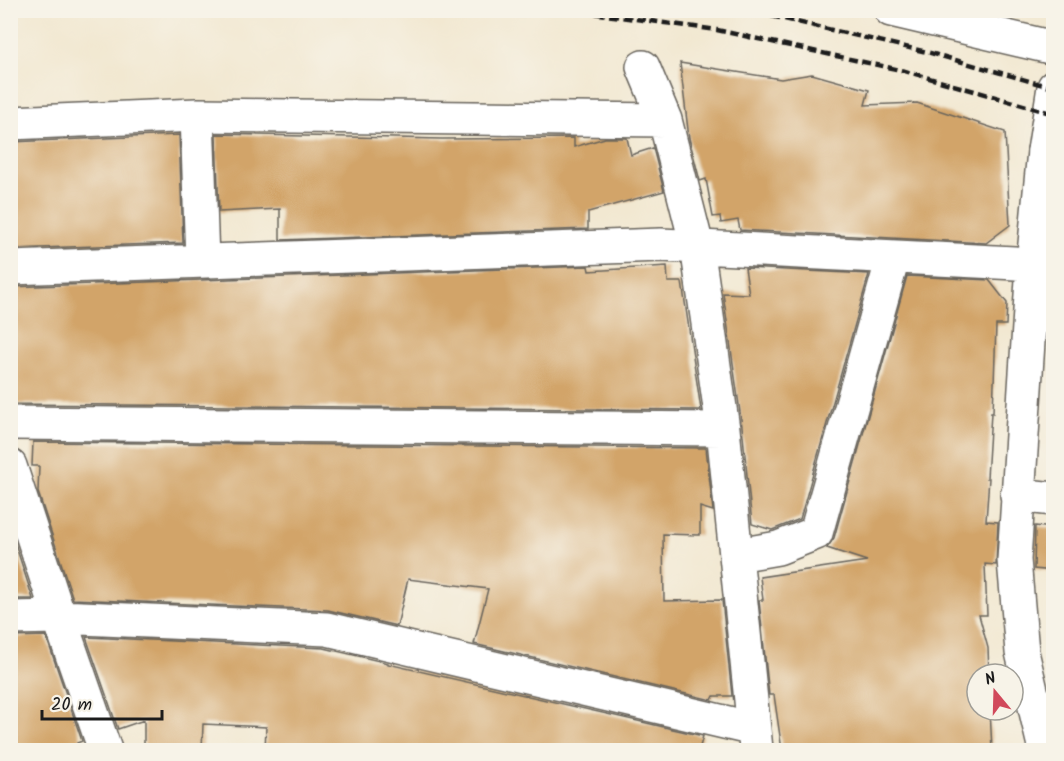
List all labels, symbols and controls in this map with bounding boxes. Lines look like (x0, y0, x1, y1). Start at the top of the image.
north arrow (965, 662, 1025, 722)
text: N (982, 666, 999, 693)
scale bar (42, 683, 162, 721)
text: 20 m (51, 691, 92, 720)

